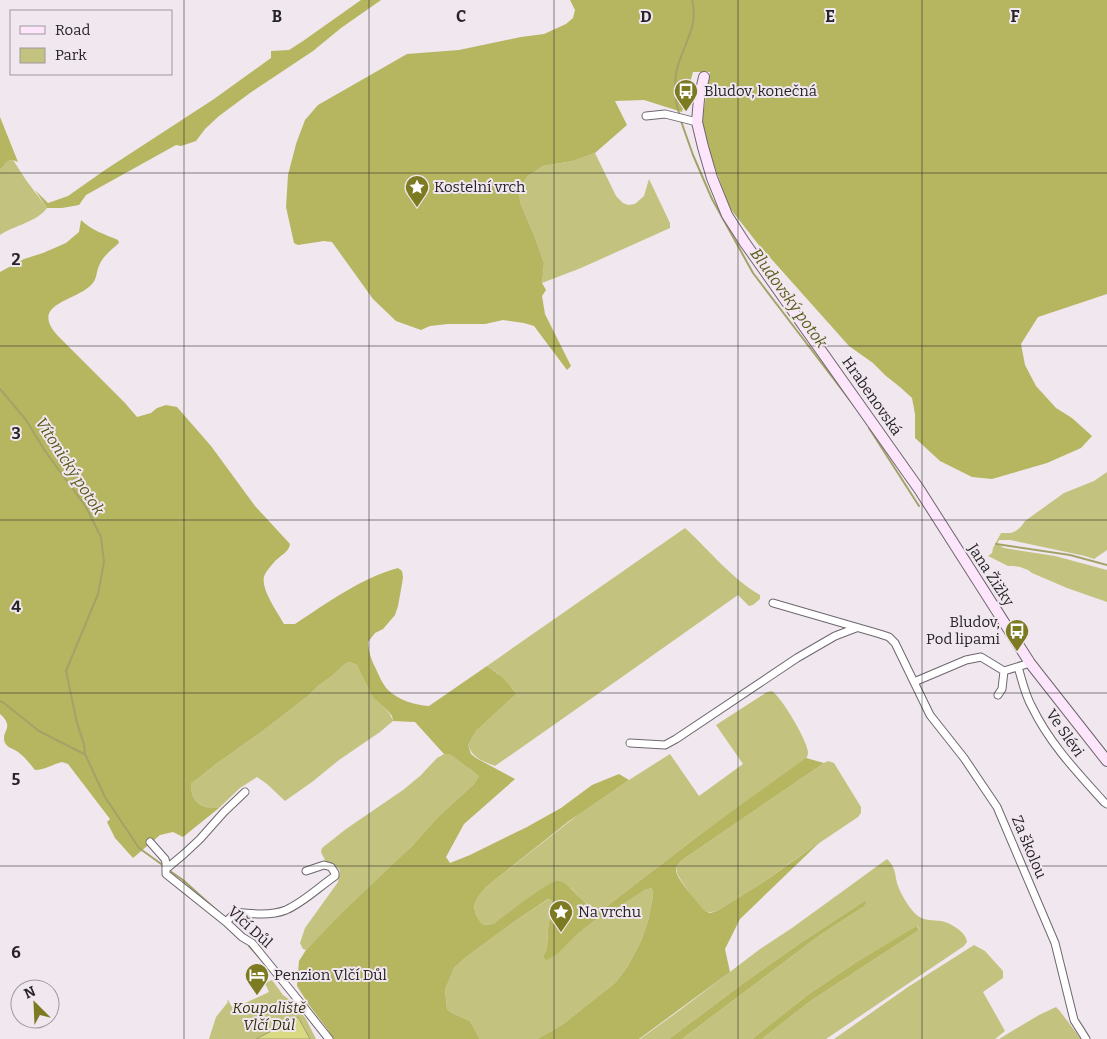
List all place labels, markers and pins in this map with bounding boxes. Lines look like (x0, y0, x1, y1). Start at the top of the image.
bus stop icon: Bludov, konečná (673, 78, 699, 112)
place label: Bludov, konečná (704, 82, 817, 100)
place icon: Kostelní vrch (404, 174, 430, 208)
place label: Kostelní vrch (434, 178, 526, 196)
place label: Bludov, Pod lipami (926, 613, 1001, 648)
bus stop icon: Bludov, Pod lipami (1004, 618, 1030, 652)
place icon: Na vrchu (548, 899, 574, 933)
place label: Na vrchu (578, 903, 641, 921)
hotel icon: Penzion Vlčí Důl (244, 962, 270, 996)
place label: Penzion Vlčí Důl (274, 966, 387, 984)

